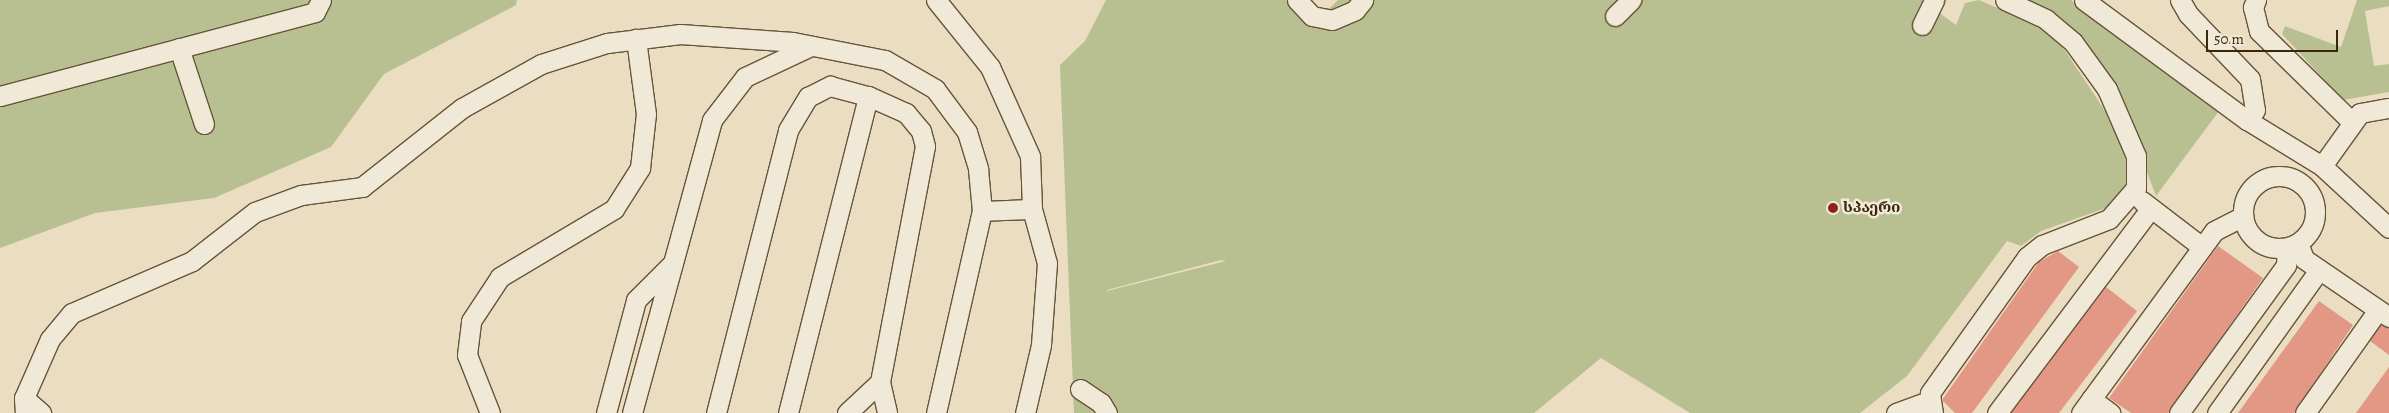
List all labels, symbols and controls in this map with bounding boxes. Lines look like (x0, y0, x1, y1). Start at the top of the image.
scale bar (2209, 20, 2342, 52)
text: 50 m (2214, 29, 2244, 49)
place label: სპაერი (1843, 199, 1900, 217)
marker: სპაერი (1827, 202, 1839, 214)

